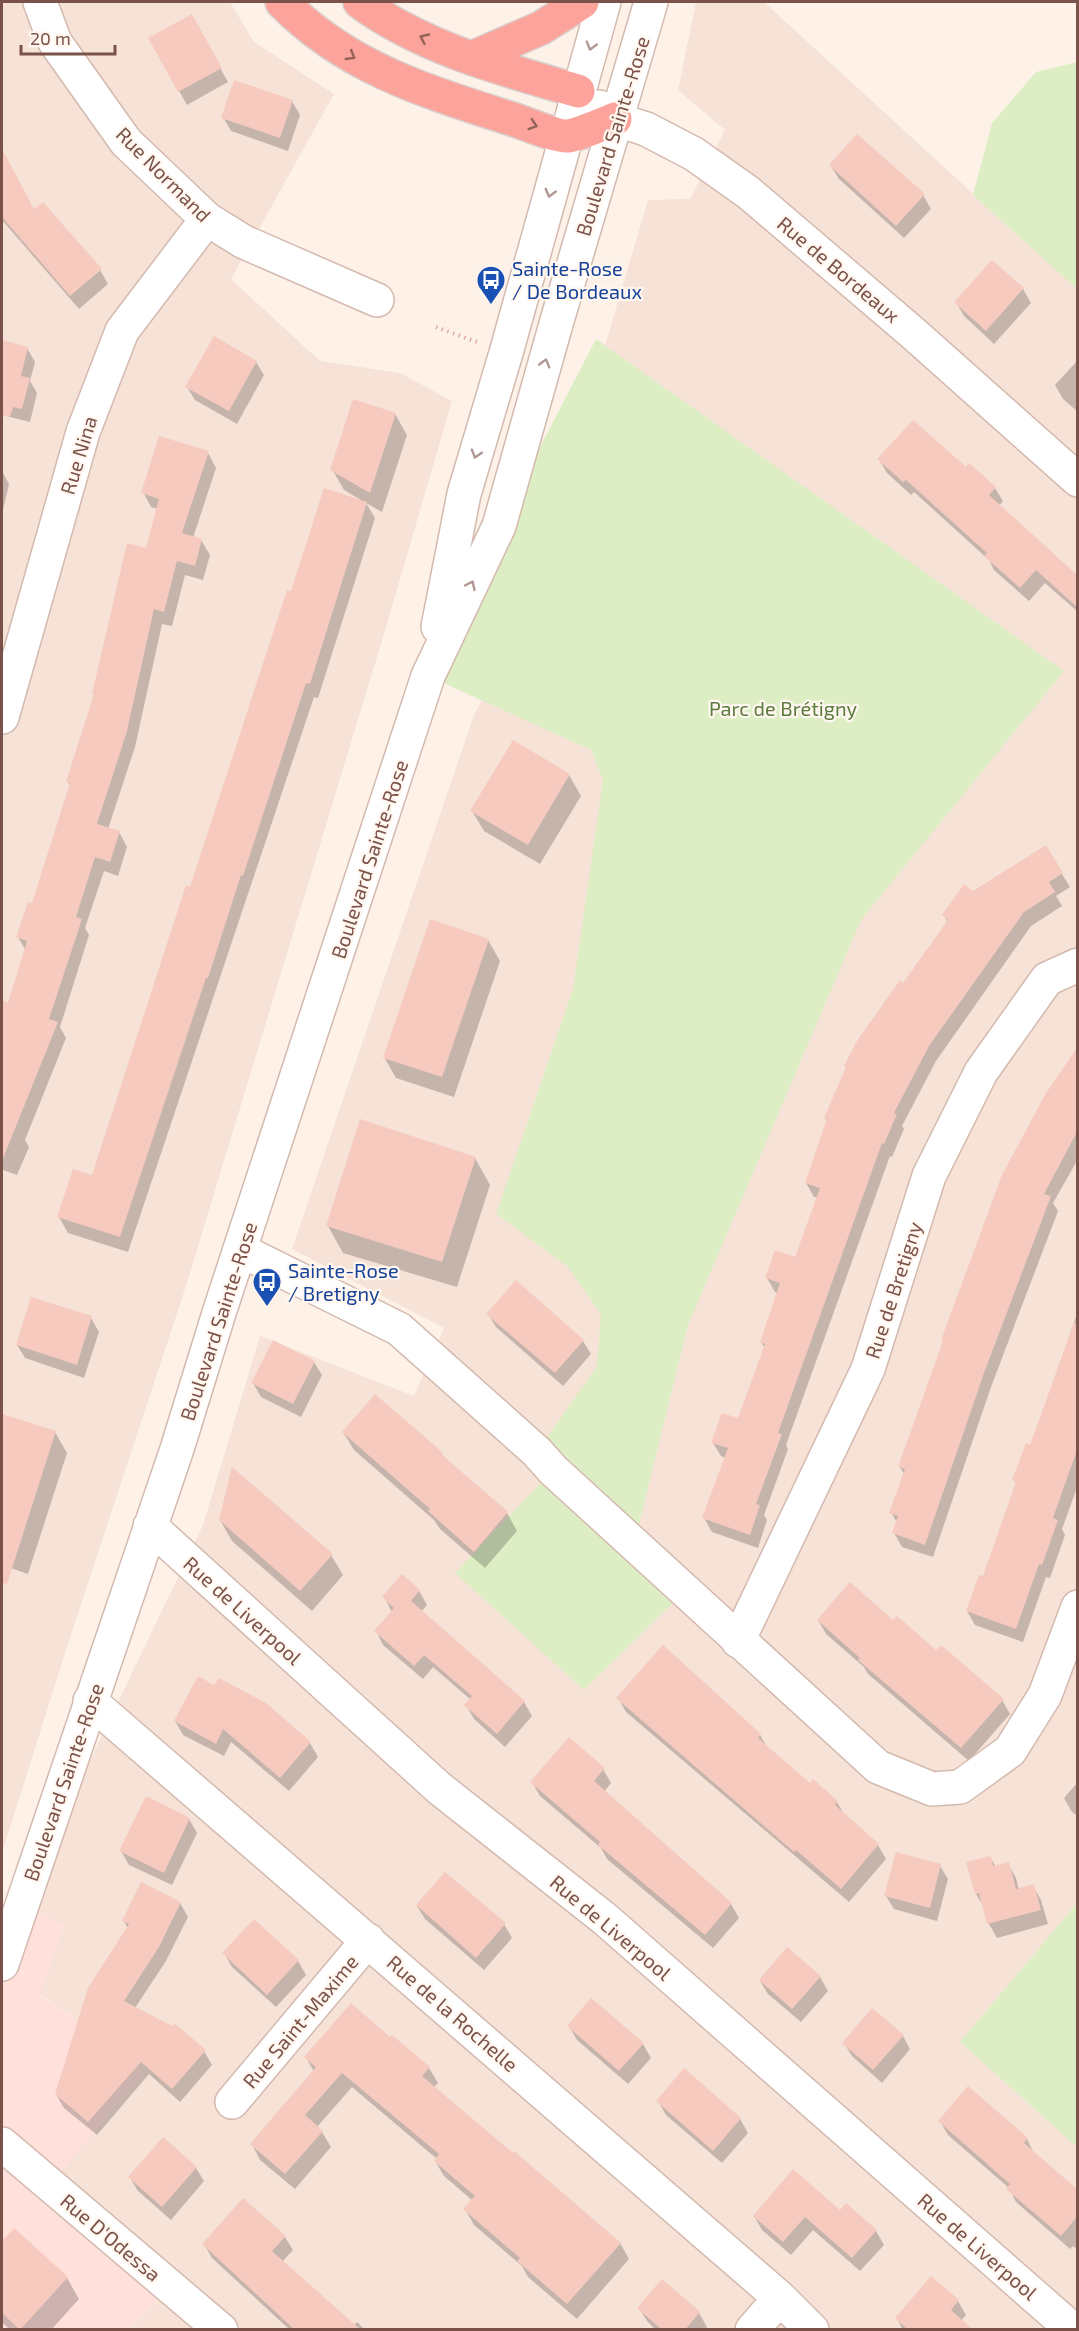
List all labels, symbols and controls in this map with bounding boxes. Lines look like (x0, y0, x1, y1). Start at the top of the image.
scale bar (21, 18, 116, 56)
text: 20 m (30, 27, 71, 49)
one-way arrow (419, 33, 430, 45)
street label: Boulevard Sainte-Rose (570, 33, 654, 239)
one-way arrow (586, 40, 598, 51)
one-way arrow (345, 49, 355, 61)
one-way arrow (527, 118, 538, 131)
street label: Rue Normand (112, 122, 216, 226)
one-way arrow (545, 187, 558, 197)
street label: Rue de Bordeaux (773, 211, 905, 327)
place label: Sainte-Rose / De Bordeaux (512, 256, 642, 303)
bus stop icon: Sainte-Rose / De Bordeaux (475, 264, 507, 306)
one-way arrow (537, 358, 550, 368)
street label: Rue Nina (55, 413, 101, 497)
one-way arrow (471, 448, 483, 459)
one-way arrow (464, 581, 476, 592)
park label: Parc de Brétigny (709, 696, 858, 720)
street label: Boulevard Sainte-Rose (326, 757, 412, 961)
street label: Rue de Bretigny (860, 1218, 927, 1361)
street label: Boulevard Sainte-Rose (175, 1219, 261, 1423)
place label: Sainte-Rose / Bretigny (288, 1258, 399, 1305)
bus stop icon: Sainte-Rose / Bretigny (251, 1266, 283, 1308)
street label: Rue de Liverpool (179, 1551, 307, 1669)
street label: Boulevard Sainte-Rose (18, 1680, 108, 1884)
street label: Rue de Liverpool (546, 1869, 676, 1985)
street label: Rue Saint-Maxime (237, 1949, 363, 2093)
street label: Rue de la Rochelle (383, 1950, 523, 2076)
street label: Rue D'Odessa (56, 2188, 166, 2286)
street label: Rue de Liverpool (913, 2188, 1043, 2304)

